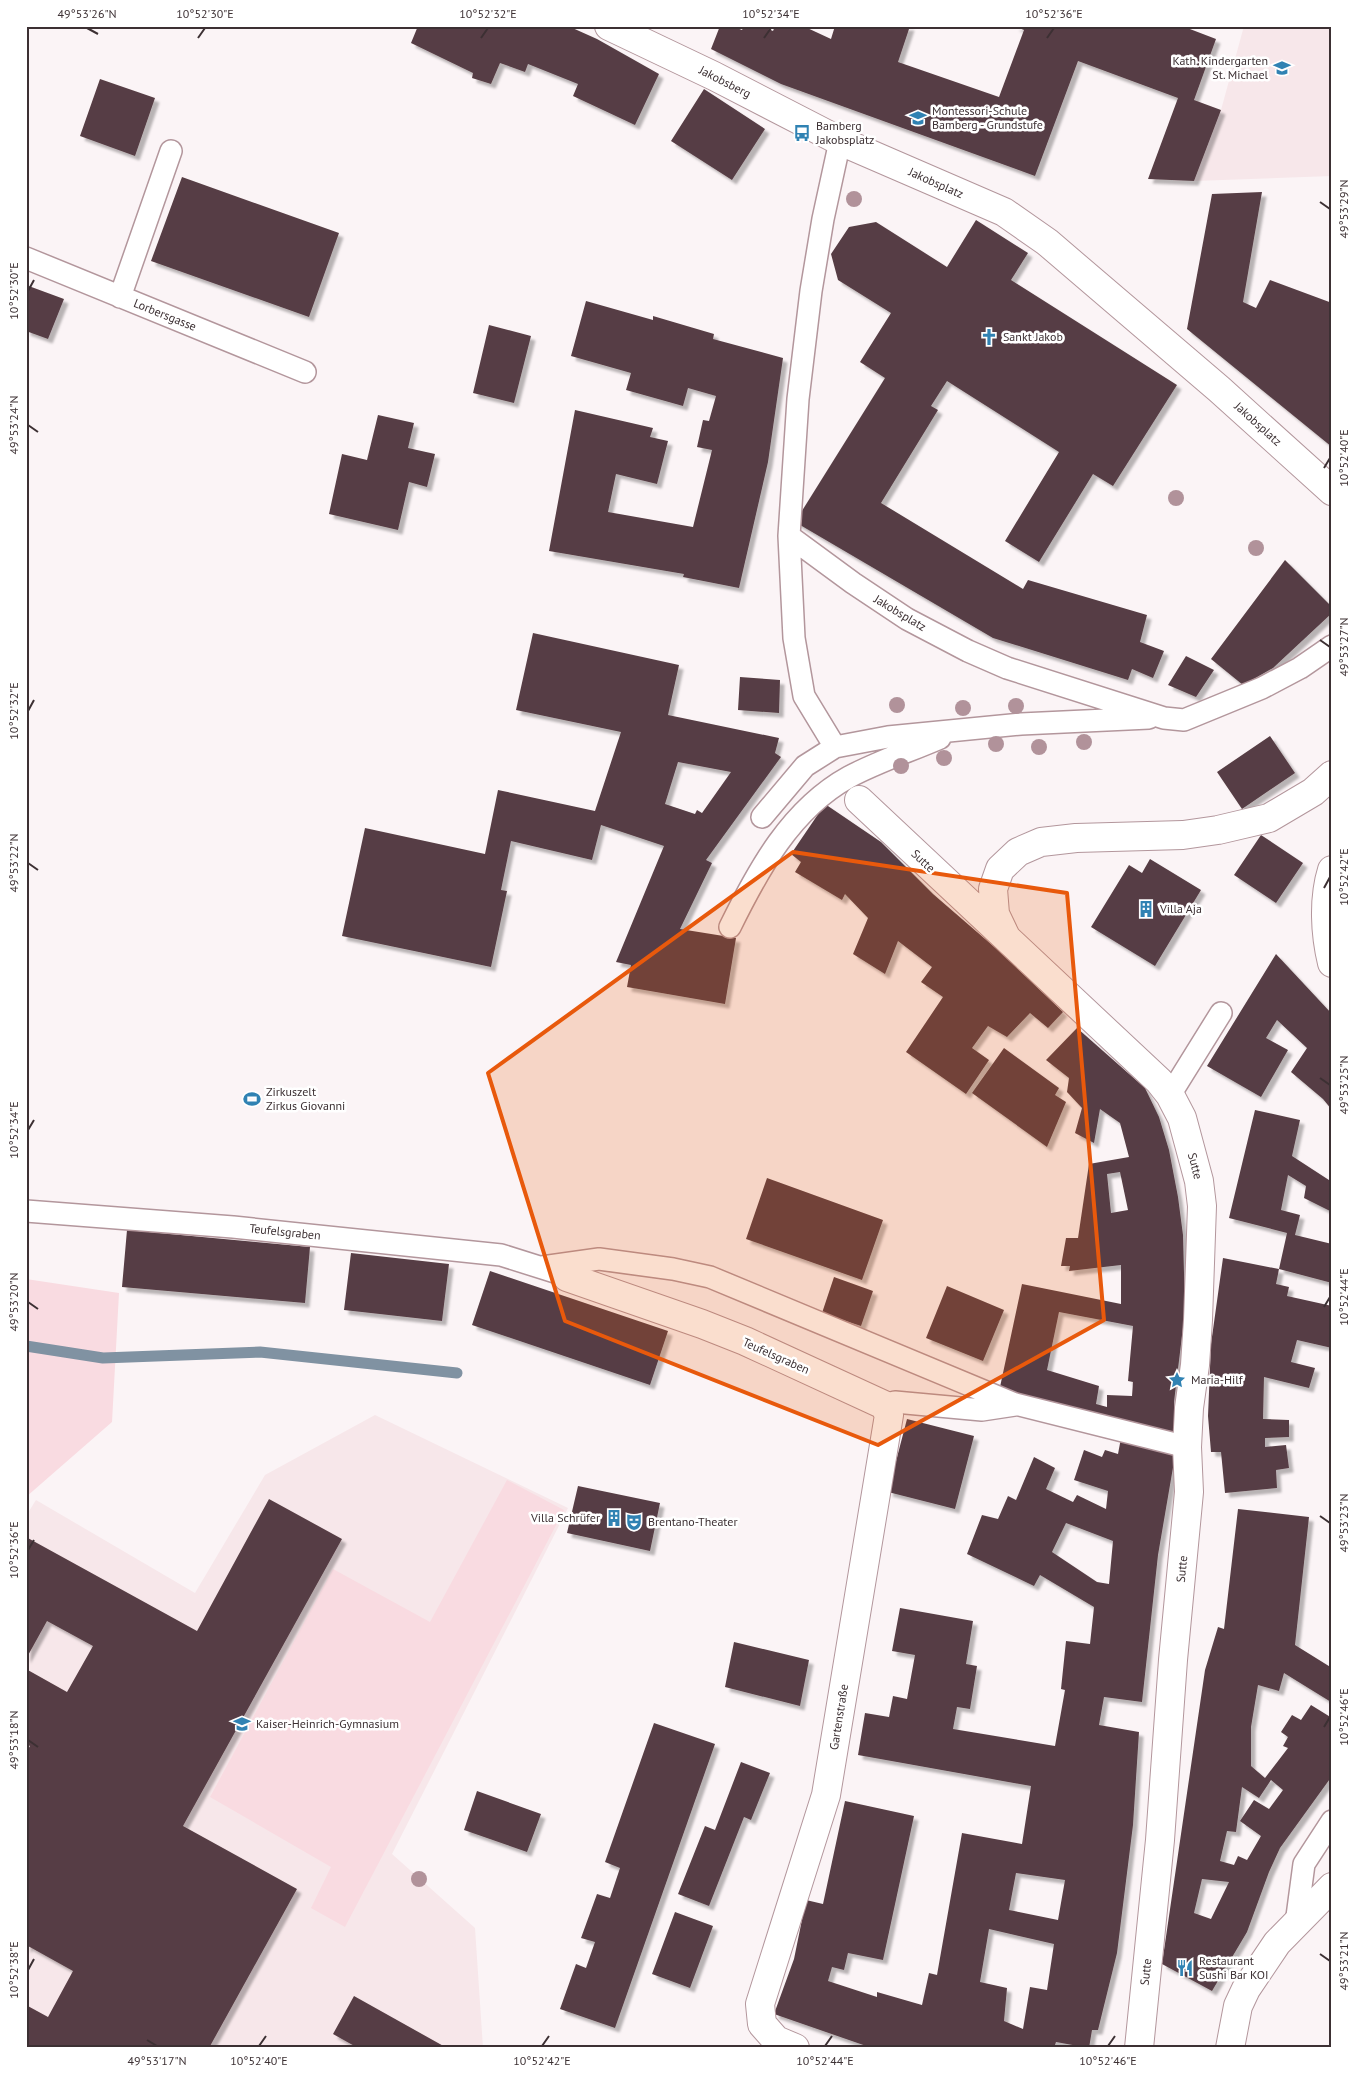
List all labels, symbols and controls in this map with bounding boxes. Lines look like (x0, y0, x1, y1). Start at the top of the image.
text: 49°53'26"N (57, 6, 117, 21)
text: 10°52'30"E (176, 6, 234, 21)
text: 10°52'32"E (459, 6, 517, 21)
text: 10°52'34"E (742, 6, 800, 21)
text: 10°52'36"E (1025, 6, 1083, 21)
place label: Kath. Kindergarten St. Michael (1172, 53, 1268, 82)
school or university icon: Kath. Kindergarten St. Michael (1272, 58, 1292, 78)
street label: Jakobsberg (696, 62, 754, 101)
place label: Montessori-Schule Bamberg - Grundstufe (932, 103, 1043, 132)
school or university icon: Montessori-Schule Bamberg - Grundstufe (908, 108, 928, 128)
place label: Bamberg Jakobsplatz (815, 118, 874, 147)
bus stop icon: Bamberg Jakobsplatz (792, 123, 812, 143)
street label: Jakobsplatz (906, 163, 966, 201)
text: 49°53'29"N (1336, 179, 1351, 239)
text: 10°52'30"E (6, 262, 21, 320)
street label: Lorbersgasse (132, 295, 199, 334)
church icon: Sankt Jakob (979, 327, 999, 347)
place label: Sankt Jakob (1003, 329, 1063, 344)
text: 49°53'24"N (6, 395, 21, 455)
street label: Jakobsplatz (1231, 398, 1285, 449)
text: 10°52'40"E (1336, 429, 1351, 487)
street label: Jakobsplatz (871, 591, 929, 634)
text: 49°53'27"N (1336, 617, 1351, 677)
text: 10°52'32"E (6, 682, 21, 740)
text: 49°53'22"N (6, 833, 21, 893)
street label: Sutte (908, 846, 938, 875)
text: 10°52'42"E (1336, 848, 1351, 906)
building icon: Villa Aja (1136, 899, 1156, 919)
place label: Villa Aja (1159, 901, 1202, 916)
text: 49°53'25"N (1336, 1055, 1351, 1115)
place label: Zirkuszelt Zirkus Giovanni (266, 1084, 345, 1113)
sports icon: Zirkuszelt Zirkus Giovanni (242, 1089, 262, 1109)
text: 10°52'34"E (6, 1101, 21, 1159)
street label: Sutte (1185, 1151, 1206, 1181)
street label: Teufelsgraben (249, 1220, 321, 1243)
text: 10°52'44"E (1336, 1268, 1351, 1326)
text: 49°53'20"N (6, 1272, 21, 1332)
street label: Teufelsgraben (740, 1334, 812, 1377)
place icon: Maria-Hilf (1167, 1370, 1187, 1390)
place label: Maria-Hilf (1191, 1372, 1244, 1387)
text: 49°53'23"N (1336, 1493, 1351, 1553)
building icon: Villa Schrüfer (604, 1508, 624, 1528)
place label: Villa Schrüfer (530, 1510, 600, 1525)
theatre icon: Brentano-Theater (624, 1512, 644, 1532)
place label: Brentano-Theater (648, 1514, 737, 1529)
text: 10°52'36"E (6, 1521, 21, 1579)
street label: Sutte (1173, 1555, 1190, 1583)
street label: Gartenstraße (826, 1683, 851, 1751)
text: 10°52'46"E (1336, 1688, 1351, 1746)
text: 49°53'18"N (6, 1710, 21, 1770)
school or university icon: Kaiser-Heinrich-Gymnasium (232, 1714, 252, 1734)
place label: Kaiser-Heinrich-Gymnasium (256, 1716, 399, 1731)
text: 49°53'21"N (1336, 1931, 1351, 1991)
text: 10°52'38"E (6, 1941, 21, 1999)
place label: Restaurant Sushi Bar KOI (1199, 1953, 1269, 1982)
street label: Sutte (1137, 1958, 1154, 1986)
restaurant icon: Restaurant Sushi Bar KOI (1175, 1958, 1195, 1978)
text: 49°53'17"N (127, 2053, 187, 2068)
text: 10°52'40"E (230, 2053, 288, 2068)
text: 10°52'42"E (513, 2053, 571, 2068)
text: 10°52'44"E (796, 2053, 854, 2068)
text: 10°52'46"E (1079, 2053, 1137, 2068)

